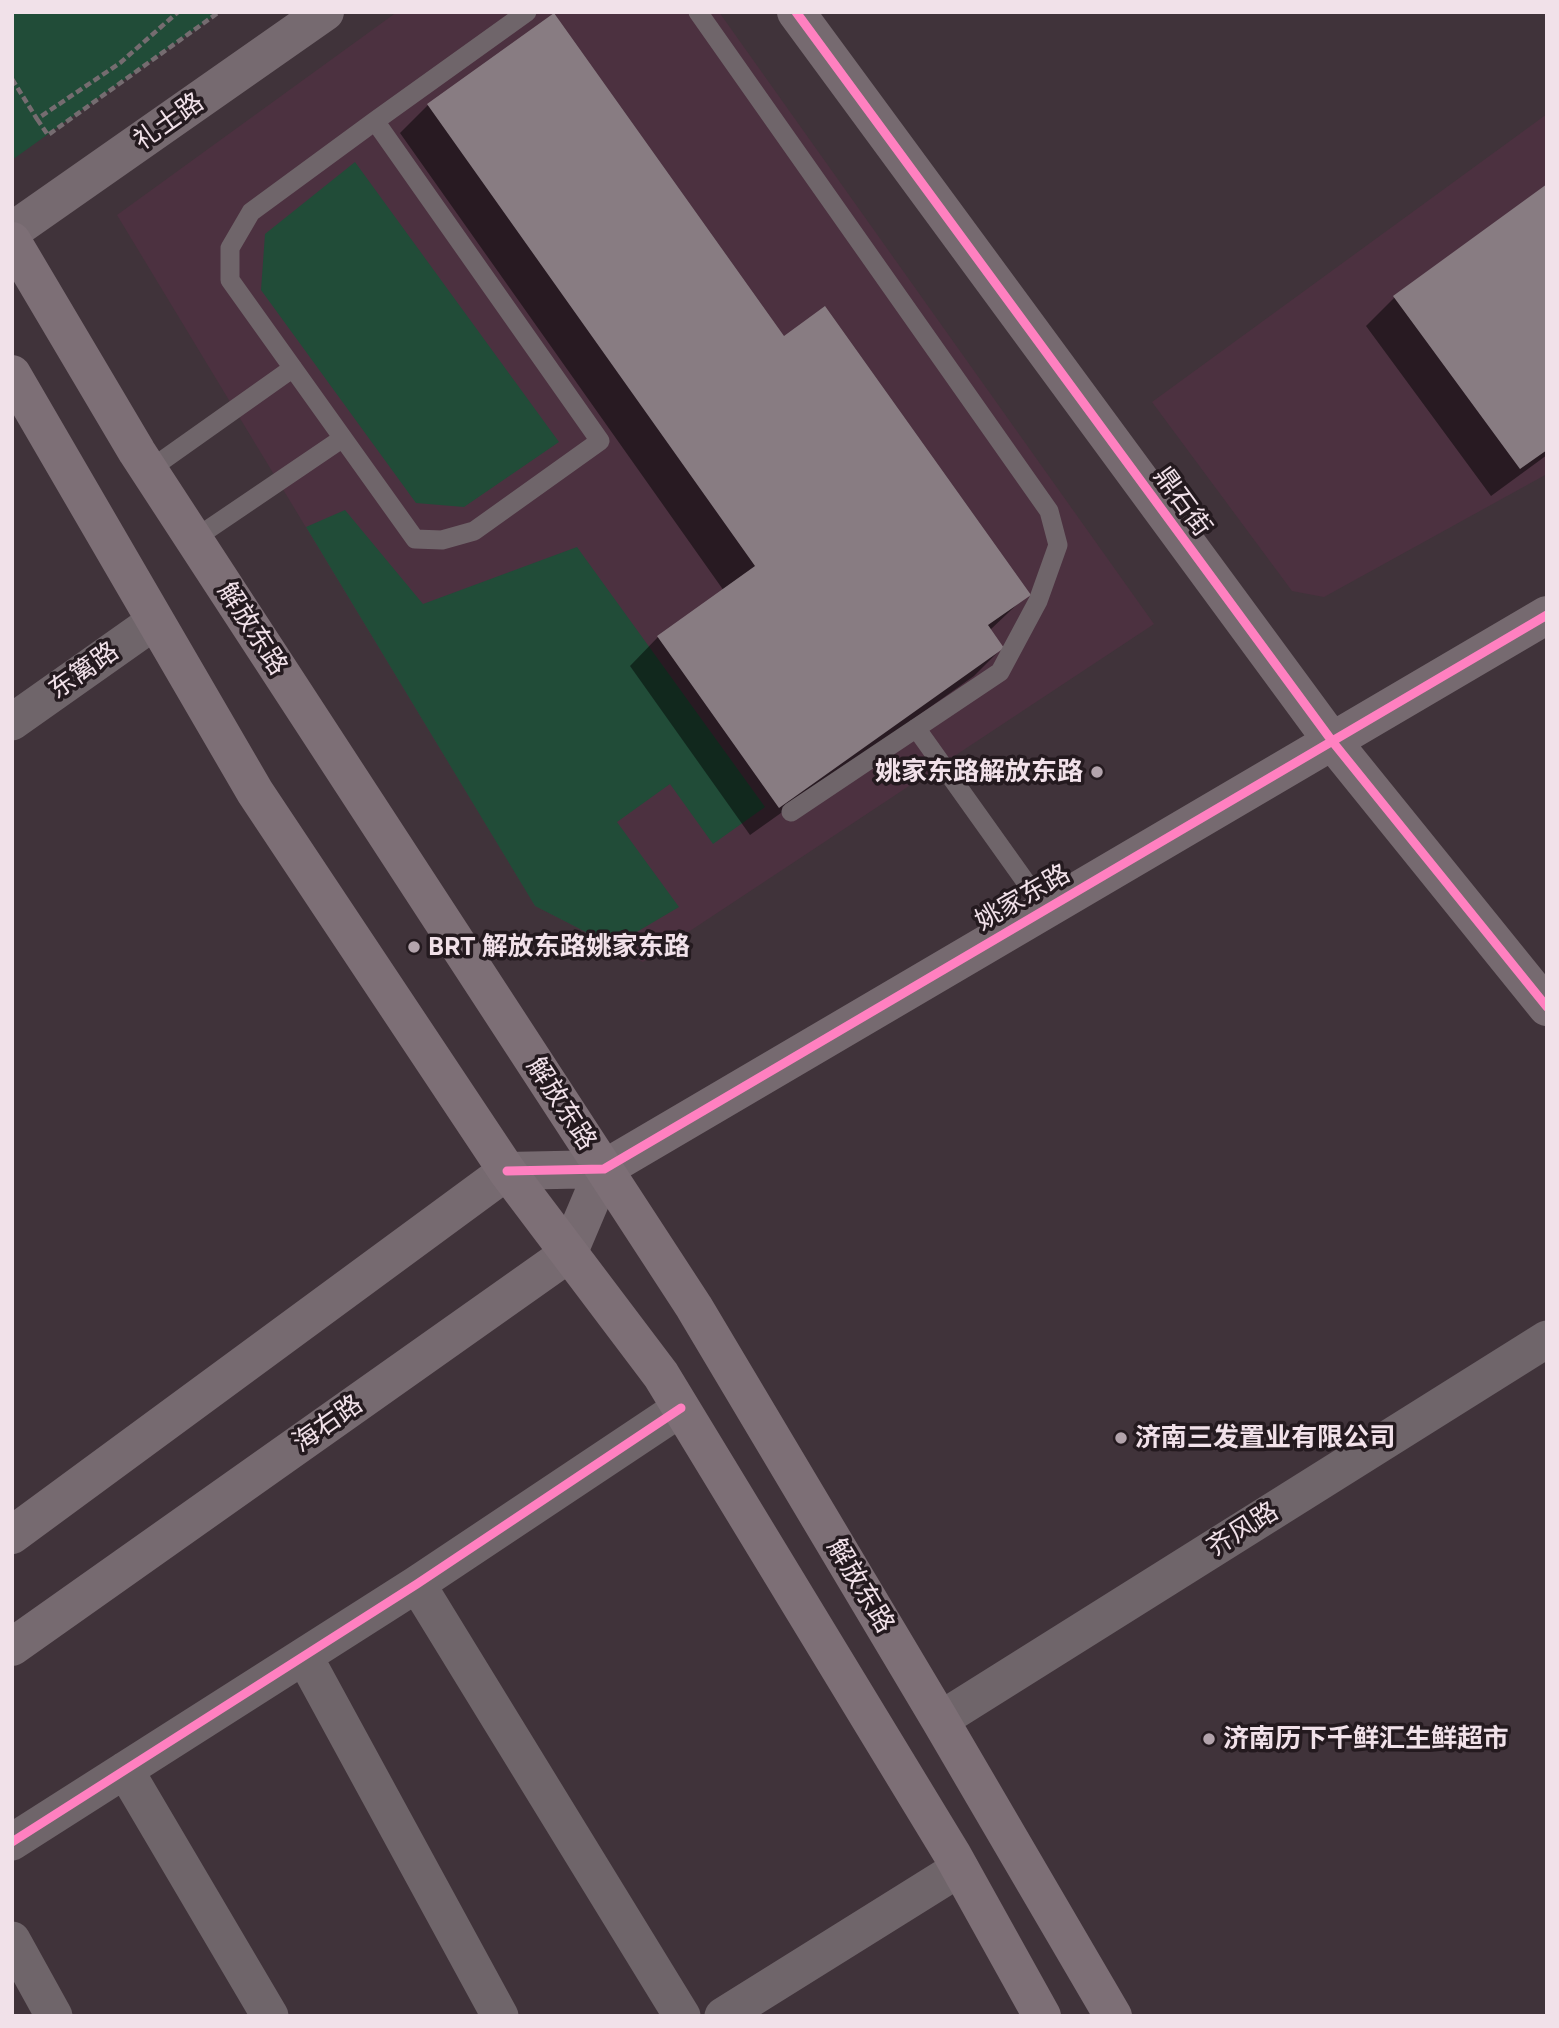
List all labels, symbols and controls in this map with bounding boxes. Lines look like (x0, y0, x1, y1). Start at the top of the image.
street label: 礼士路 (128, 87, 210, 157)
street label: 鼎石街 (1146, 461, 1218, 543)
street label: 解放东路 (211, 577, 293, 681)
street label: 东篱路 (43, 636, 125, 706)
place label: 姚家东路解放东路 (875, 756, 1083, 788)
marker: 姚家东路解放东路 (1089, 764, 1105, 780)
street label: 姚家东路 (970, 858, 1076, 938)
place label: BRT 解放东路姚家东路 (428, 931, 690, 963)
marker: BRT 解放东路姚家东路 (406, 939, 422, 955)
street label: 解放东路 (520, 1052, 602, 1156)
street label: 海右路 (287, 1389, 369, 1459)
place label: 济南三发置业有限公司 (1135, 1422, 1395, 1454)
marker: 济南三发置业有限公司 (1113, 1430, 1129, 1446)
street label: 齐风路 (1202, 1496, 1284, 1564)
street label: 解放东路 (820, 1533, 900, 1639)
place label: 济南历下千鲜汇生鲜超市 (1223, 1723, 1509, 1755)
marker: 济南历下千鲜汇生鲜超市 (1201, 1731, 1217, 1747)

